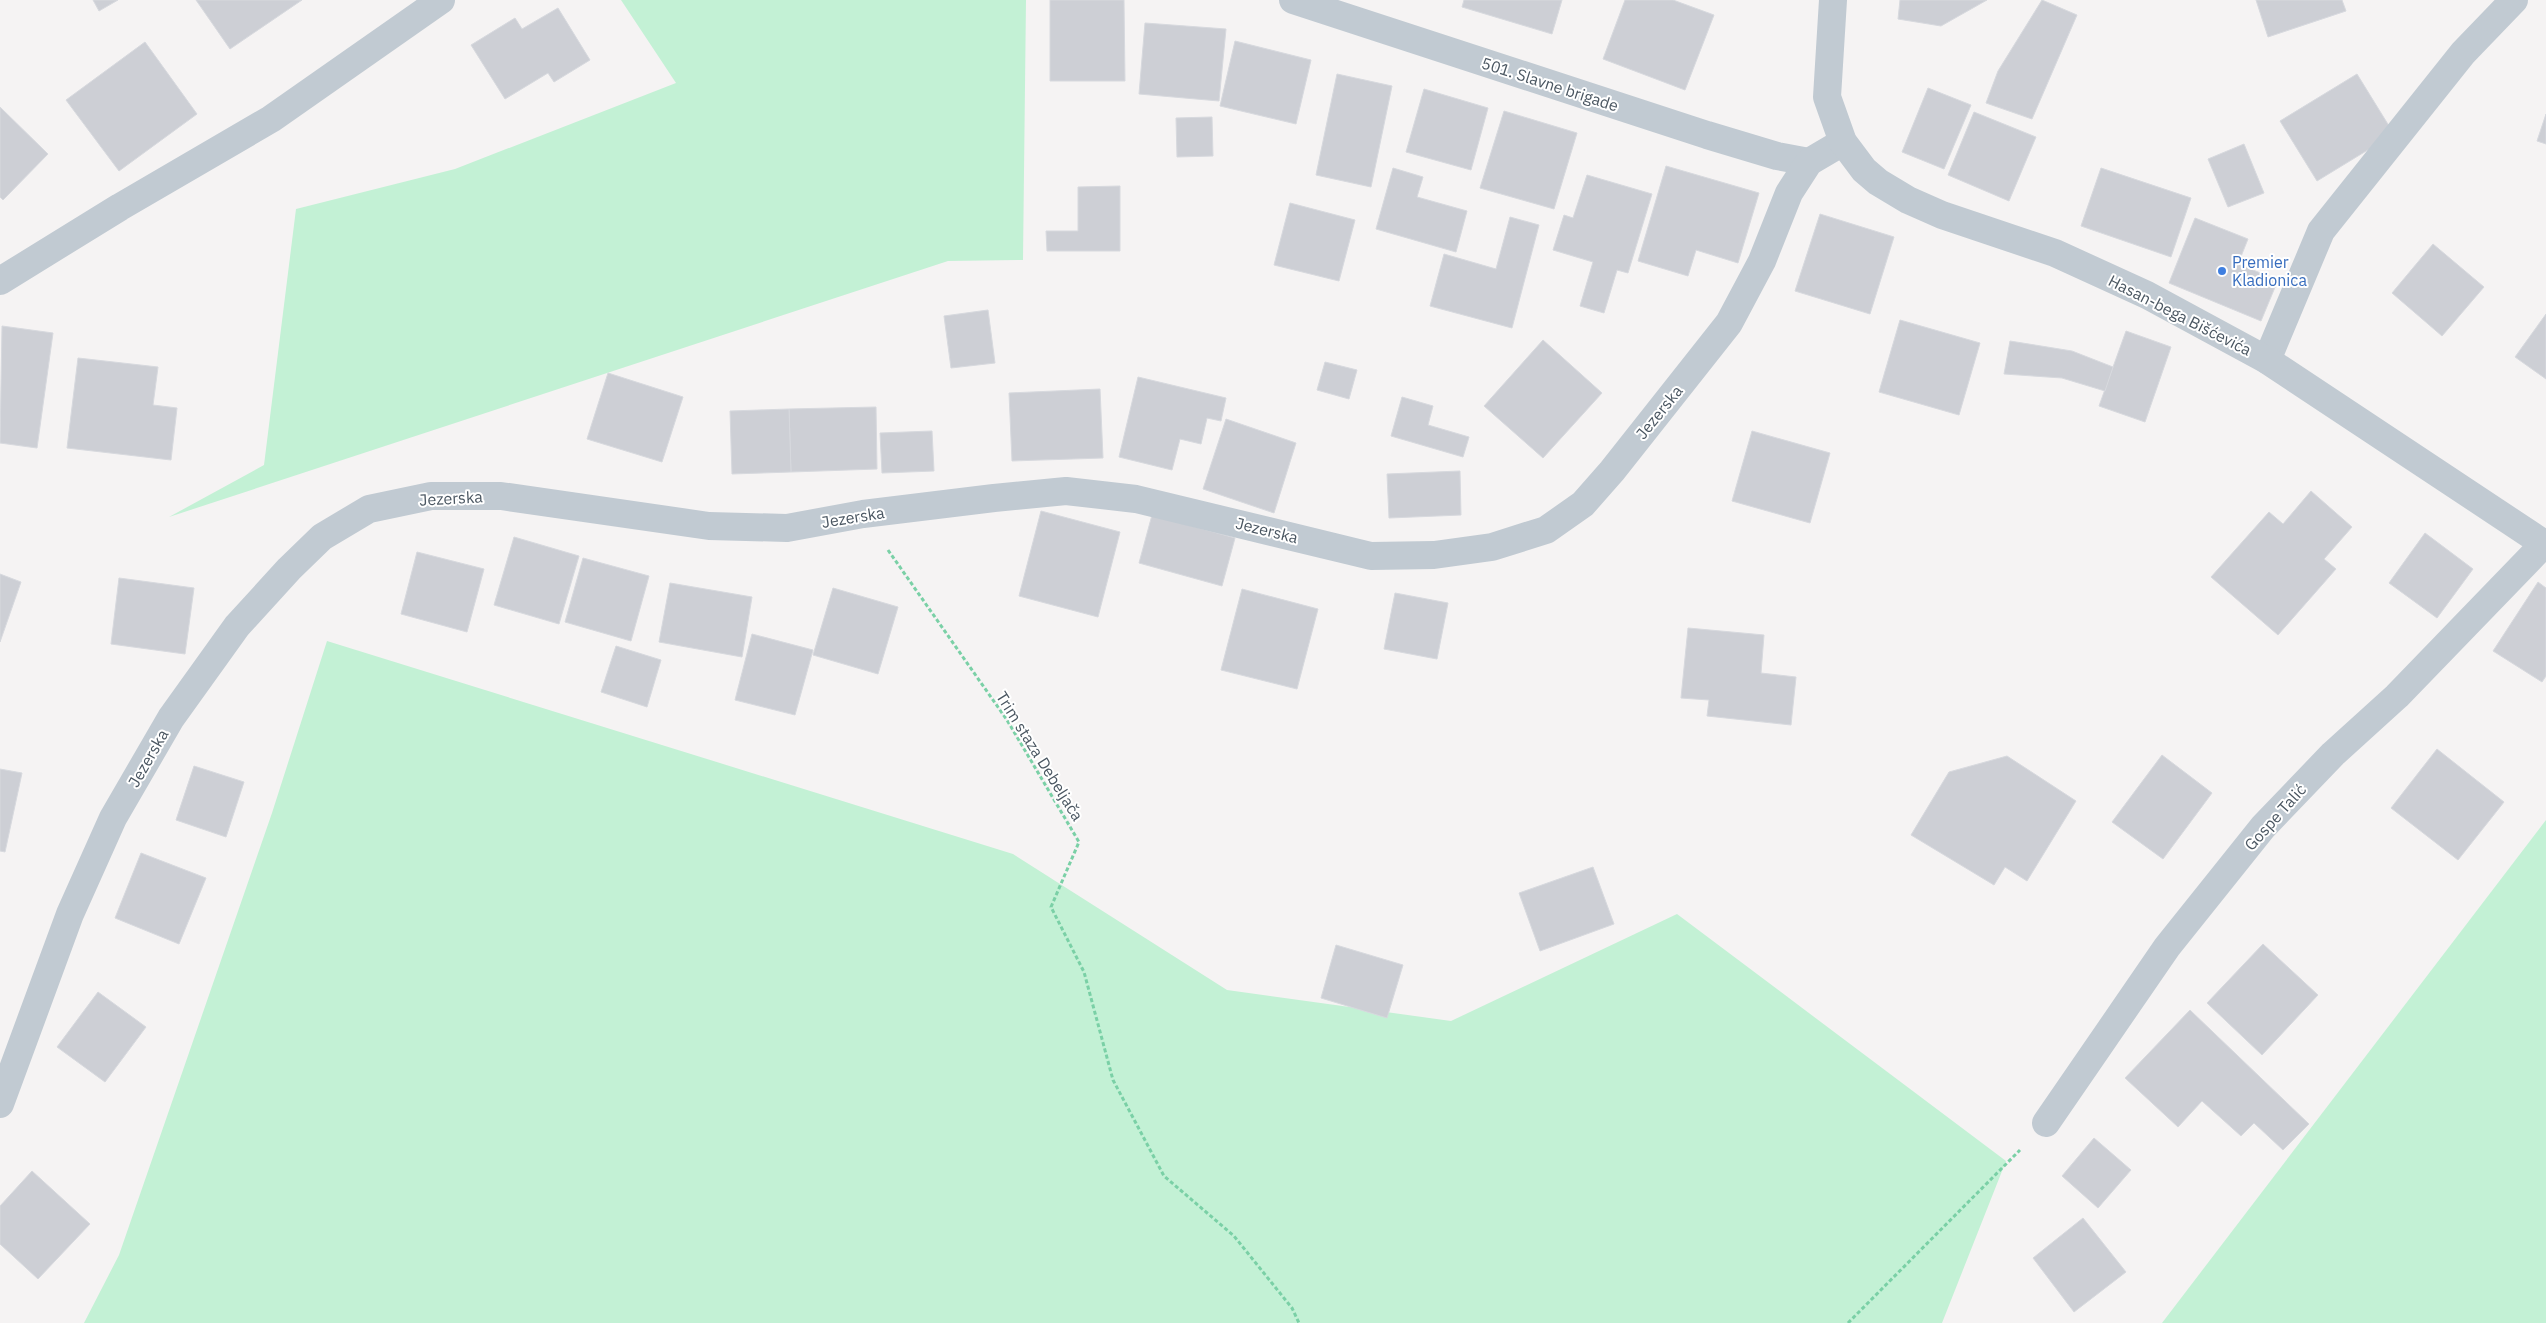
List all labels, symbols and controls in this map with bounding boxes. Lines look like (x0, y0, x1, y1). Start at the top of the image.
street label: 501. Slavne brigade (1479, 52, 1621, 116)
place label: Premier Kladionica (2232, 252, 2307, 290)
marker: Premier Kladionica (2216, 265, 2228, 277)
street label: Hasan-bega Bišćevića (2105, 270, 2255, 360)
street label: Jezerska (1631, 381, 1687, 443)
street label: Jezerska (419, 486, 484, 510)
street label: Jezerska (820, 502, 886, 532)
street label: Jezerska (1234, 513, 1301, 547)
street label: Trim staza Debeljača (992, 688, 1088, 825)
street label: Jezerska (123, 725, 173, 790)
street label: Gospe Talić (2240, 780, 2310, 854)

